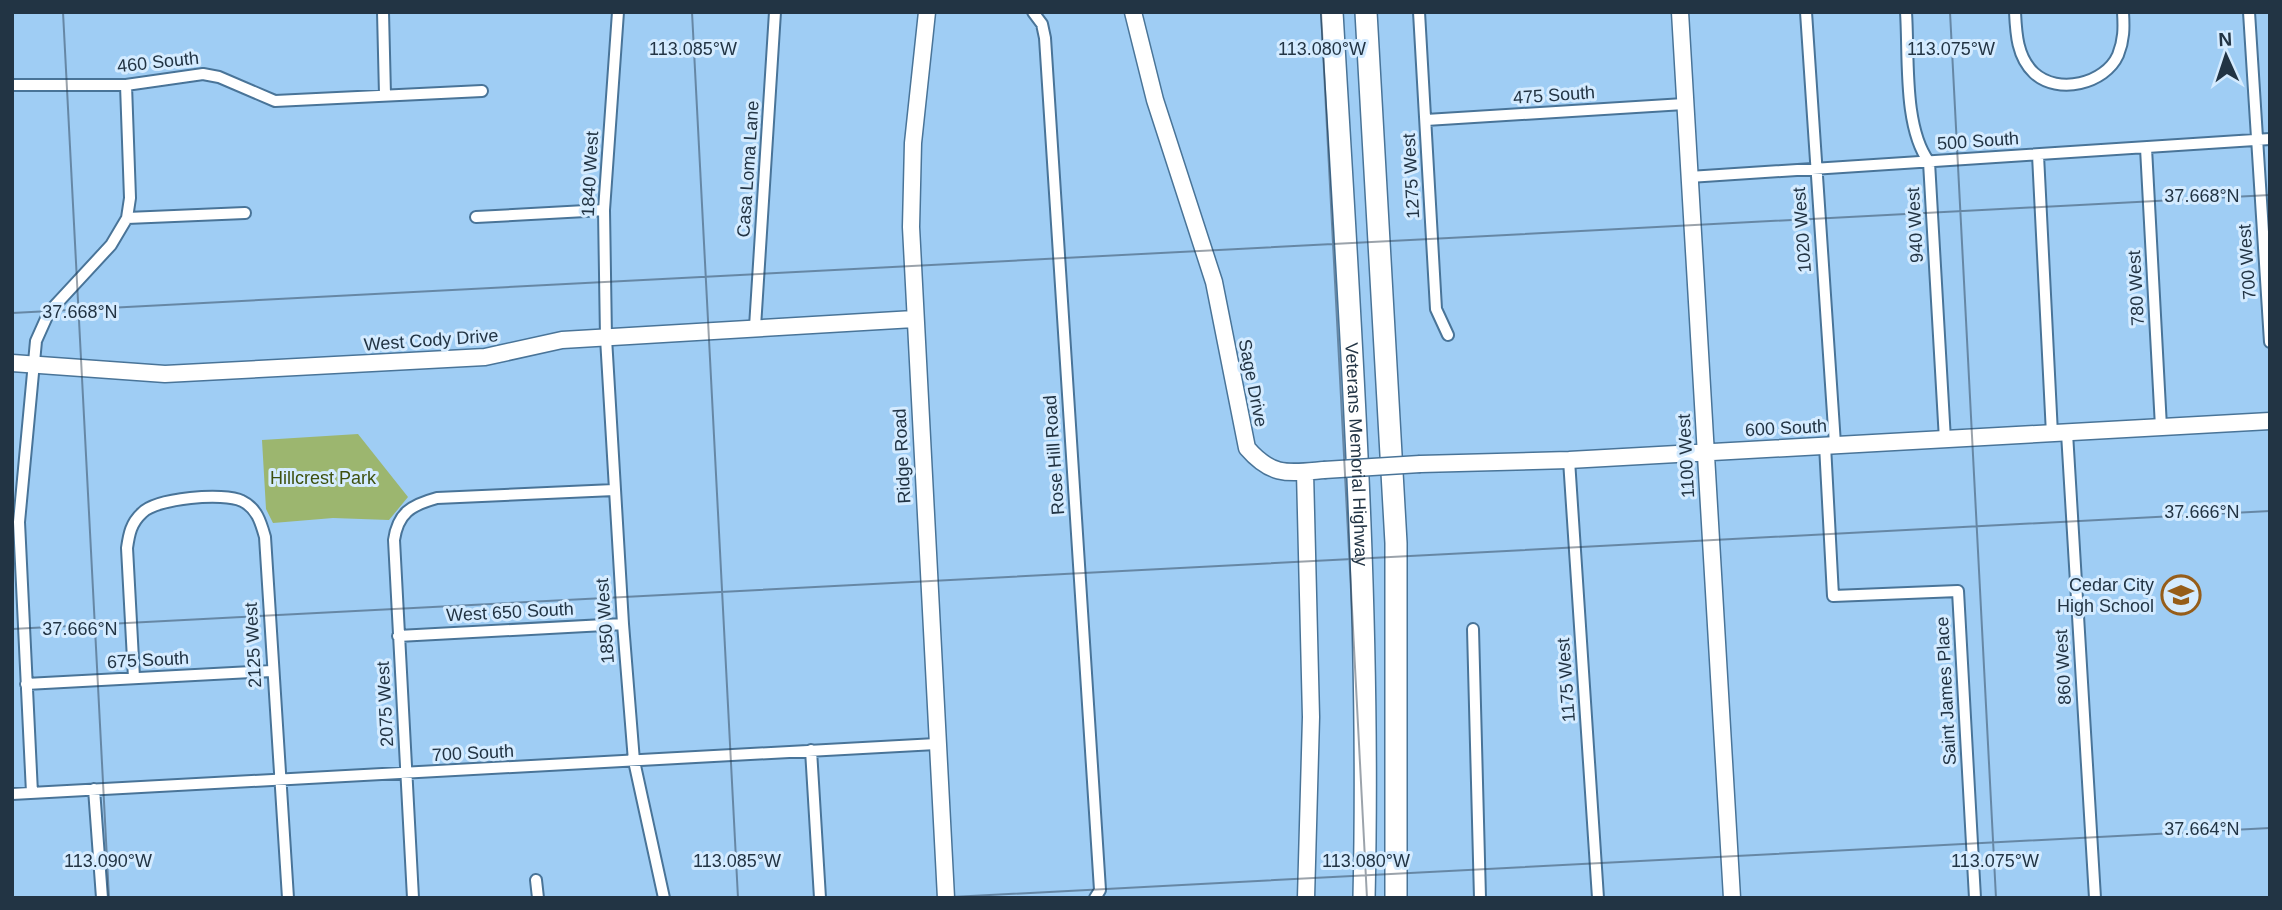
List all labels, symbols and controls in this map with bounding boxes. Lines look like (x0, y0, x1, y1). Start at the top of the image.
north arrow (2191, 21, 2261, 91)
text: N (2218, 29, 2233, 50)
text: 113.085°W (649, 39, 737, 59)
text: 113.080°W (1278, 39, 1366, 59)
text: 113.075°W (1907, 39, 1995, 59)
street label: 460 South (116, 48, 200, 76)
street label: 475 South (1512, 82, 1596, 108)
street label: Casa Loma Lane (733, 100, 763, 238)
street label: 500 South (1936, 128, 2020, 154)
street label: 1840 West (578, 131, 602, 217)
street label: 1275 West (1399, 133, 1423, 219)
text: 37.668°N (2164, 186, 2240, 206)
street label: 1020 West (1789, 187, 1815, 273)
street label: 940 West (1903, 187, 1927, 263)
street label: 700 West (2234, 224, 2260, 300)
street label: 780 West (2124, 250, 2148, 326)
text: 37.668°N (42, 302, 118, 322)
street label: West Cody Drive (363, 325, 499, 355)
street label: Sage Drive (1235, 337, 1271, 429)
street label: Veterans Memorial Highway (1341, 342, 1371, 567)
street label: Rose Hill Road (1040, 394, 1068, 516)
street label: Ridge Road (890, 408, 914, 504)
street label: 1100 West (1674, 413, 1698, 499)
street label: 600 South (1744, 416, 1828, 440)
park label: Hillcrest Park (270, 468, 377, 488)
text: 37.666°N (2164, 502, 2240, 522)
school or university icon: Cedar City High School (2160, 574, 2202, 616)
place label: Cedar City High School (2057, 575, 2154, 616)
street label: 1850 West (592, 578, 618, 664)
street label: West 650 South (446, 599, 574, 625)
street label: 2125 West (241, 602, 265, 688)
street label: Saint James Place (1932, 616, 1960, 766)
text: 37.666°N (42, 619, 118, 639)
street label: 860 West (2051, 629, 2075, 705)
street label: 1175 West (1553, 637, 1579, 723)
street label: 675 South (106, 648, 190, 672)
street label: 2075 West (373, 661, 397, 747)
street label: 700 South (431, 741, 515, 765)
text: 37.664°N (2164, 819, 2240, 839)
text: 113.090°W (64, 851, 152, 871)
text: 113.085°W (693, 851, 781, 871)
text: 113.080°W (1322, 851, 1410, 871)
text: 113.075°W (1951, 851, 2039, 871)

